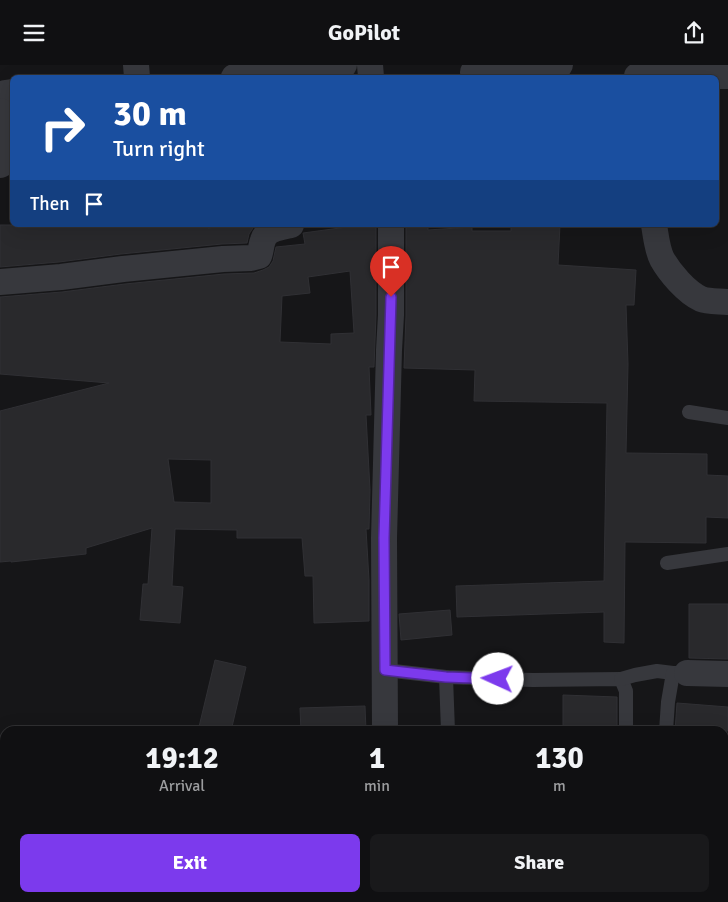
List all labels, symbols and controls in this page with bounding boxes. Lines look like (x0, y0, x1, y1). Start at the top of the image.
icon: menu (20, 19, 48, 47)
text: GoPilot (328, 19, 400, 46)
icon: share (680, 19, 708, 47)
text: 30 m (113, 92, 187, 135)
icon: right (30, 95, 95, 160)
text: Turn right (113, 135, 205, 162)
icon: arrive (80, 190, 108, 218)
text: Then (30, 192, 70, 216)
pin (370, 246, 412, 297)
icon: arrive (377, 253, 405, 281)
position arrow (471, 652, 523, 704)
text: 19:12 (145, 740, 219, 777)
text: 1 (369, 740, 385, 777)
text: 130 (535, 740, 584, 777)
text: Arrival (159, 776, 205, 796)
text: min (364, 776, 390, 796)
text: m (553, 776, 566, 796)
button: Exit (20, 834, 360, 892)
button: Share (370, 834, 709, 892)

